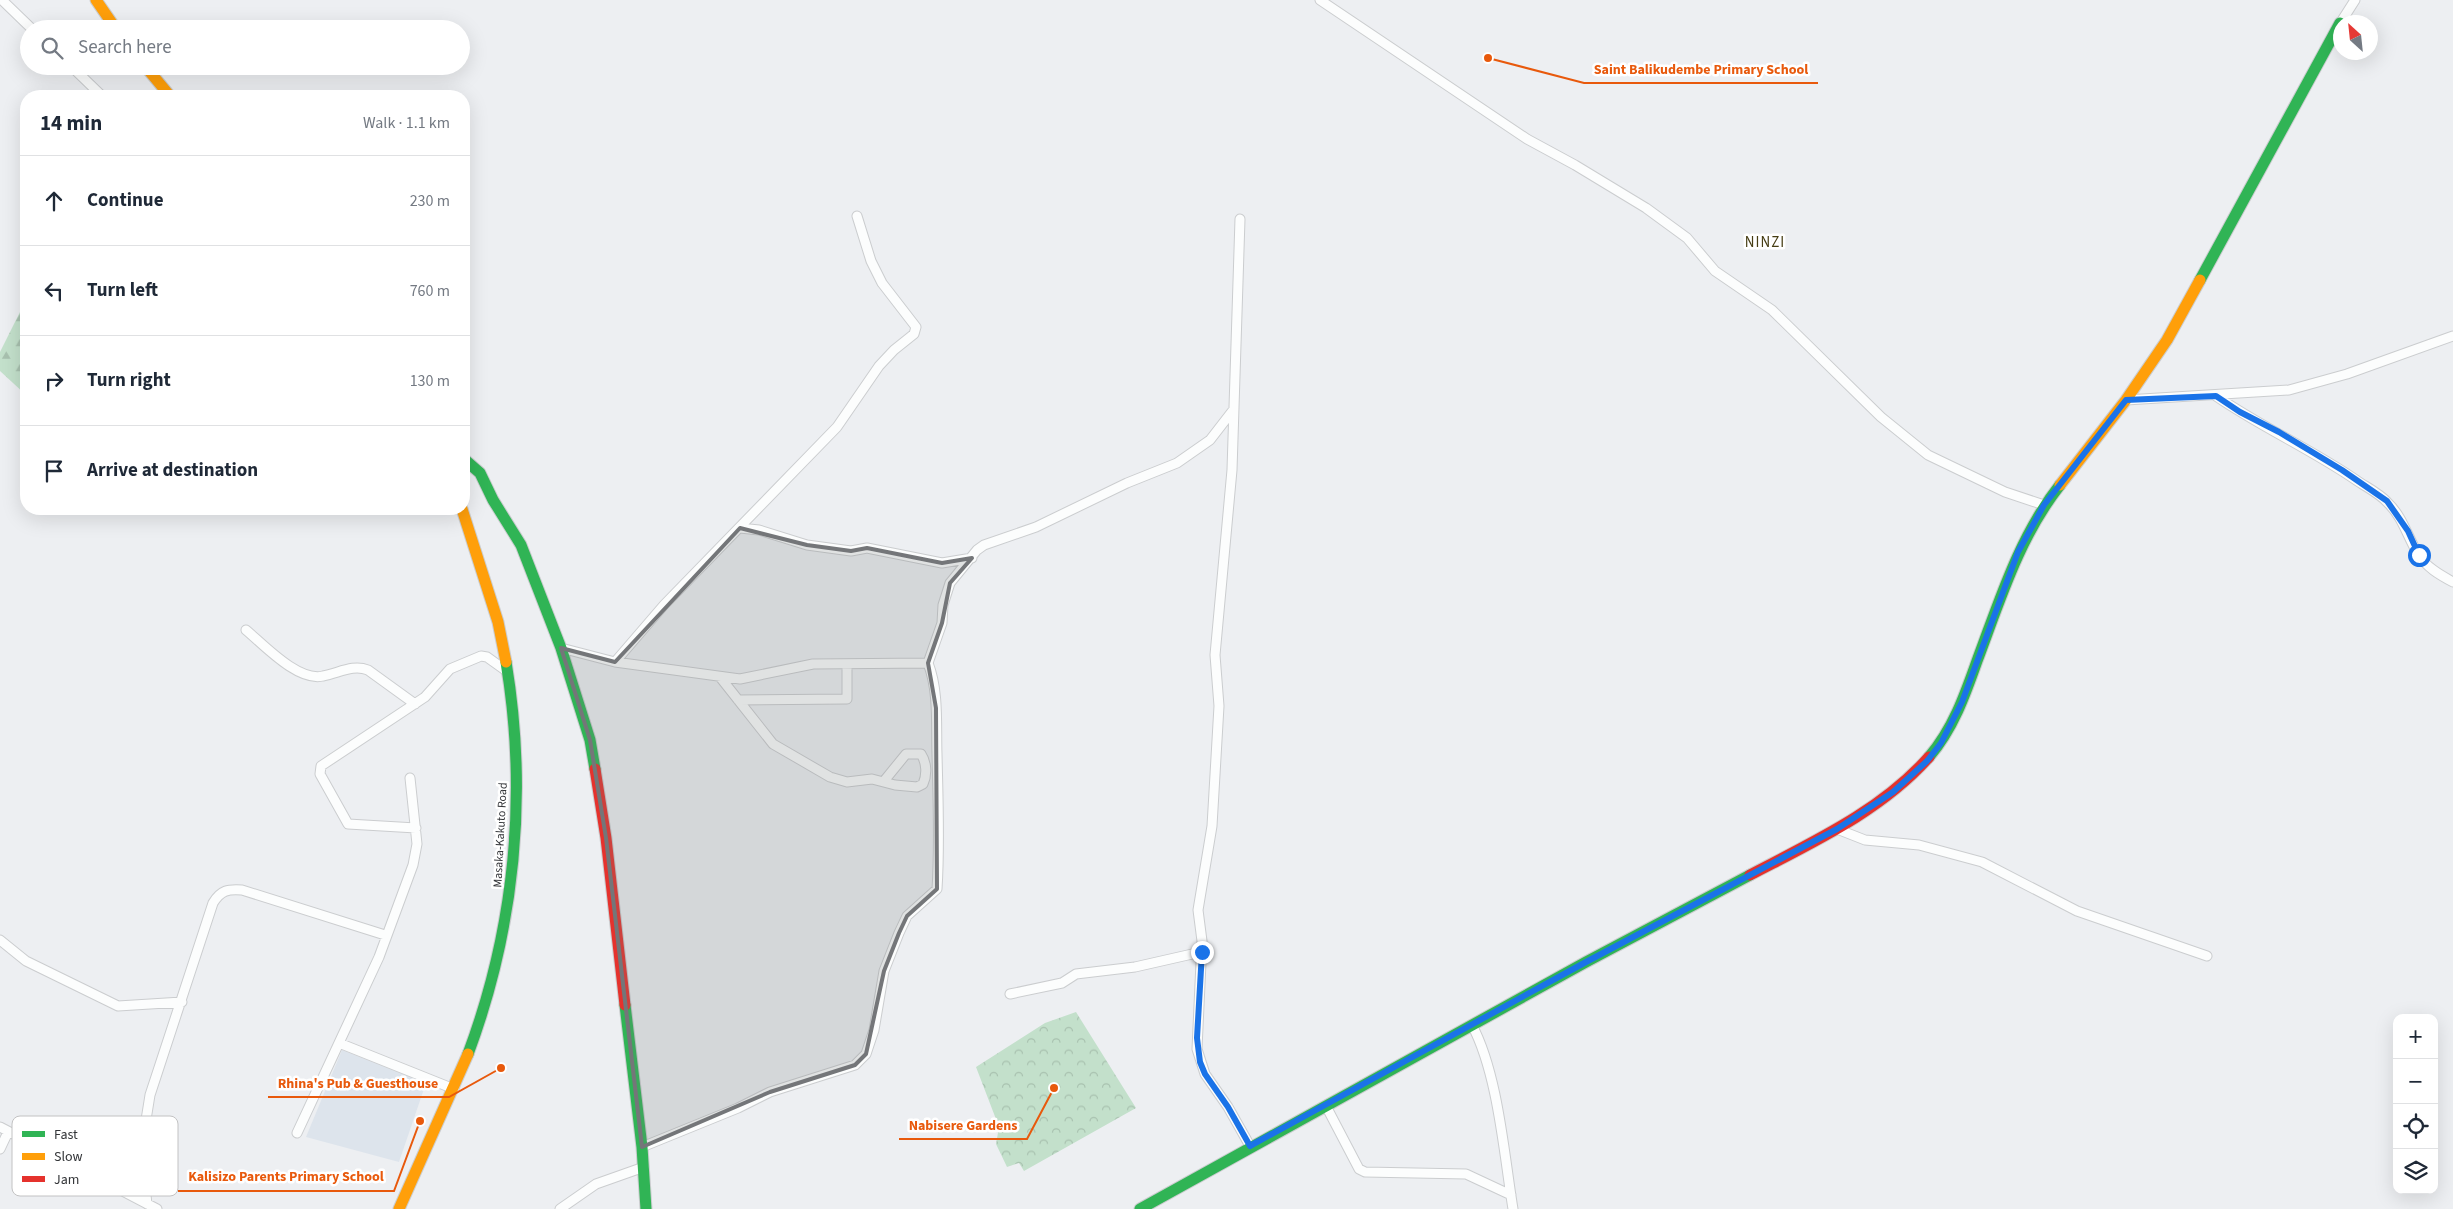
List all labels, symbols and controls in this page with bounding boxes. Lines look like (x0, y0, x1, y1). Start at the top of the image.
north arrow (2333, 15, 2378, 60)
search box (20, 20, 470, 75)
icon: search (38, 34, 66, 62)
text: Search here (78, 34, 172, 61)
callout: Saint Balikudembe Primary School (1584, 54, 1818, 83)
text: Saint Balikudembe Primary School (1594, 60, 1808, 80)
text: 14 min (40, 108, 102, 138)
text: Walk · 1.1 km (363, 112, 450, 134)
icon: ahead (40, 187, 68, 215)
text: Continue (87, 187, 164, 214)
text: 230 m (410, 190, 450, 212)
district label: NINZI (1745, 232, 1785, 253)
icon: left (40, 277, 68, 305)
text: Turn left (87, 277, 158, 304)
text: 760 m (410, 280, 450, 302)
icon: right (40, 367, 68, 395)
text: Turn right (87, 367, 171, 394)
text: 130 m (410, 370, 450, 392)
icon: arrive (40, 457, 68, 485)
text: Arrive at destination (87, 457, 258, 484)
route start (2408, 544, 2431, 567)
street label: Masaka-Kakuto Road (489, 782, 512, 888)
route end (1191, 941, 1214, 964)
map controls (2393, 1014, 2438, 1194)
button: + (2393, 1014, 2438, 1059)
button: − (2393, 1059, 2438, 1104)
callout: Rhina's Pub & Guesthouse (268, 1068, 449, 1097)
text: Rhina's Pub & Guesthouse (278, 1074, 438, 1094)
button: locate (2393, 1104, 2438, 1149)
callout: Nabisere Gardens (899, 1110, 1027, 1139)
legend (12, 1116, 178, 1196)
text: Nabisere Gardens (909, 1116, 1017, 1136)
text: Fast (54, 1125, 78, 1145)
text: Slow (54, 1147, 83, 1167)
button: layers (2393, 1149, 2438, 1194)
callout: Kalisizo Parents Primary School (178, 1162, 394, 1191)
text: Kalisizo Parents Primary School (188, 1167, 384, 1187)
text: Jam (54, 1170, 79, 1190)

